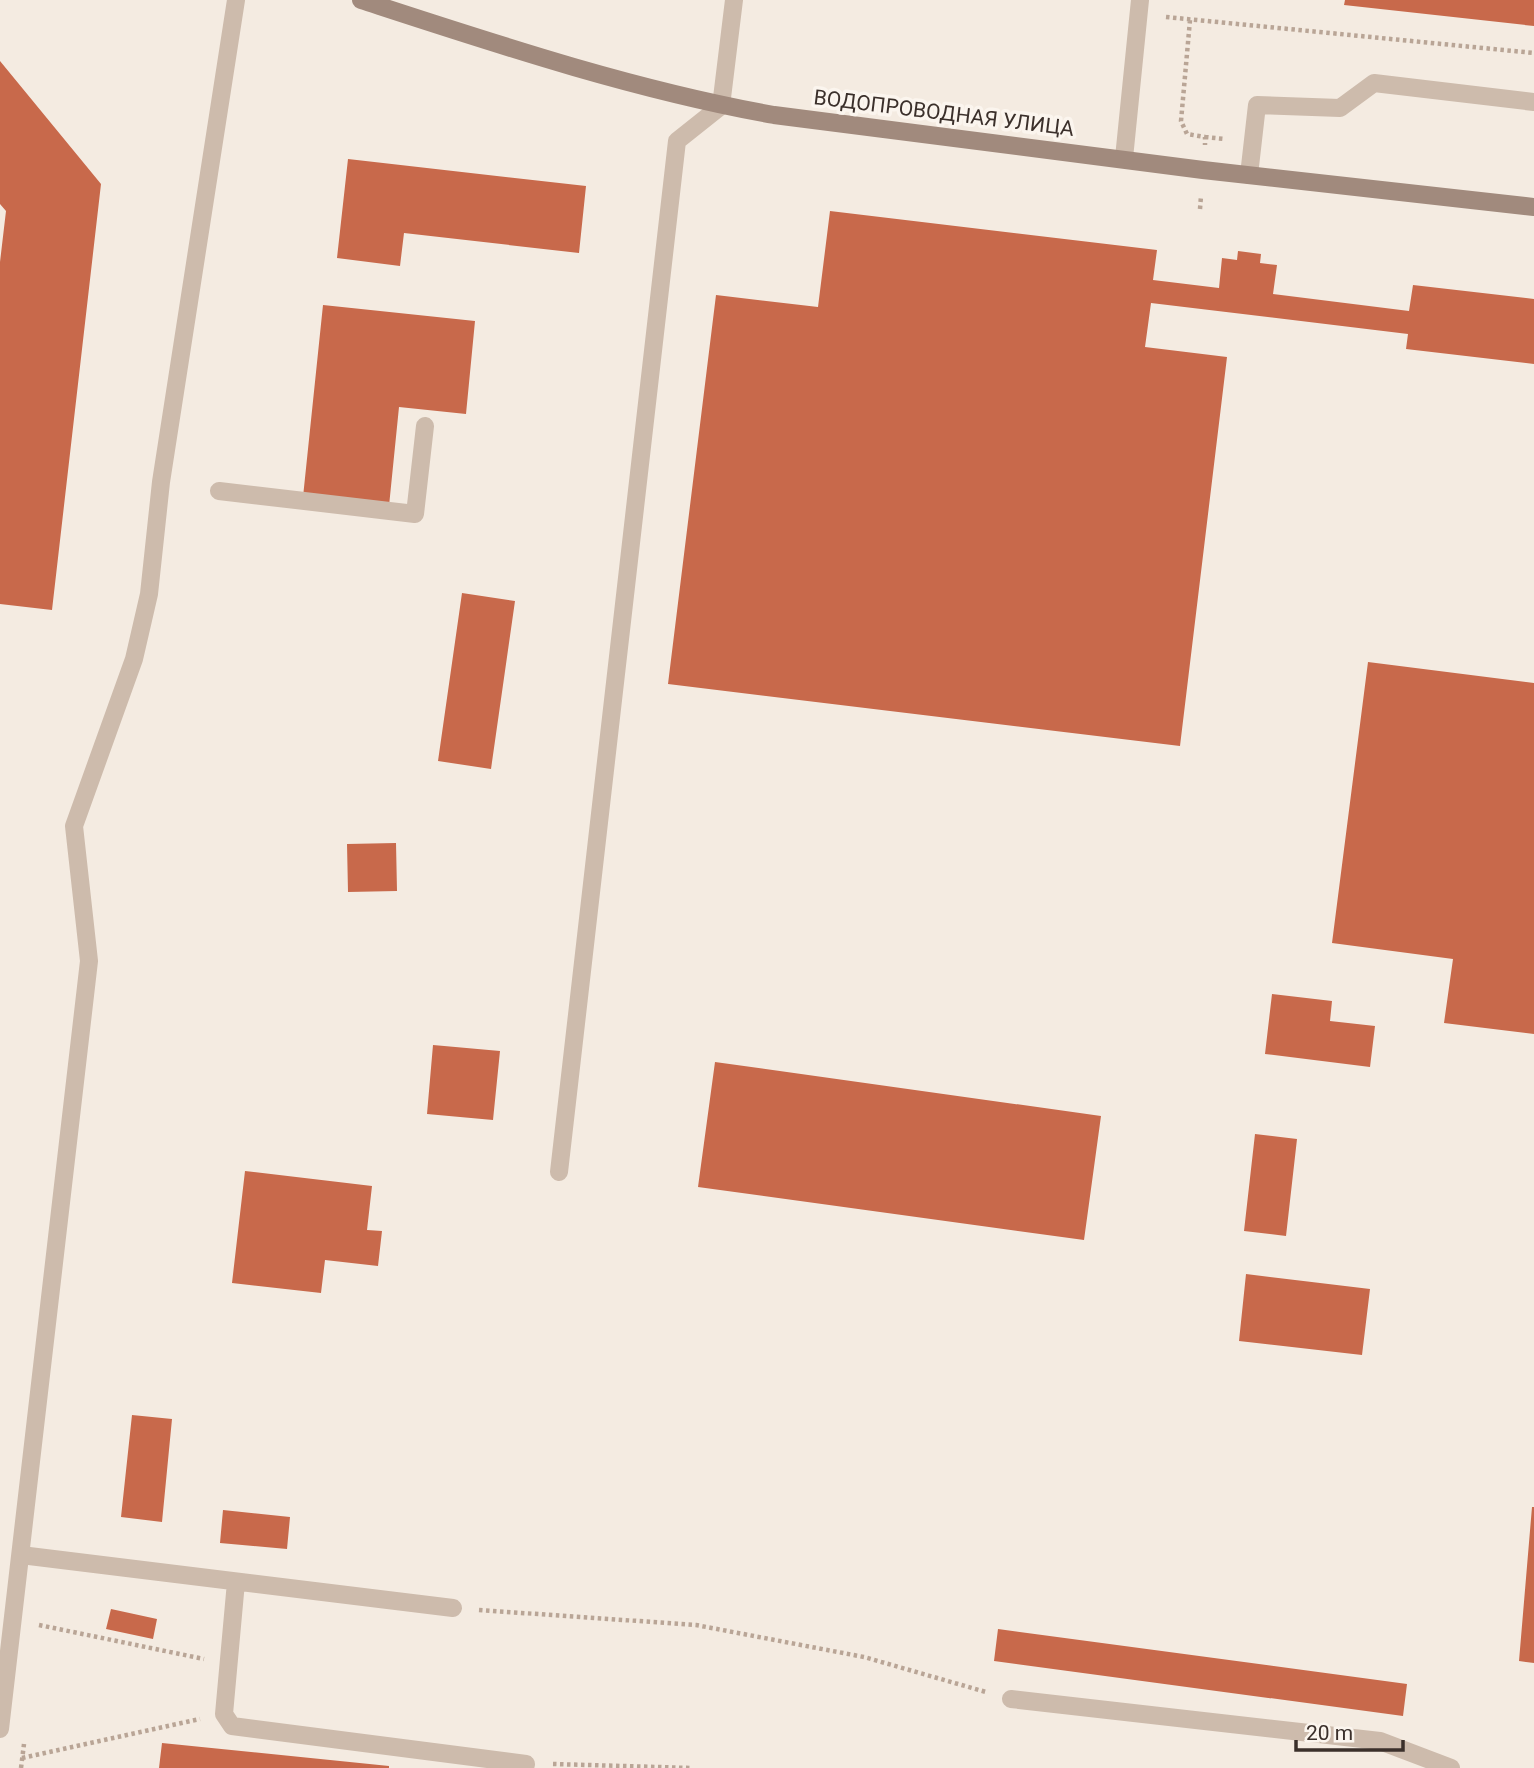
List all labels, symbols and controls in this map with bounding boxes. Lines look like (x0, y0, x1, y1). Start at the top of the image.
street label: ВОДОПРОВОДНАЯ УЛИЦА (812, 85, 1076, 141)
scale bar (1296, 1708, 1403, 1752)
text: 20 m (1306, 1721, 1353, 1745)

